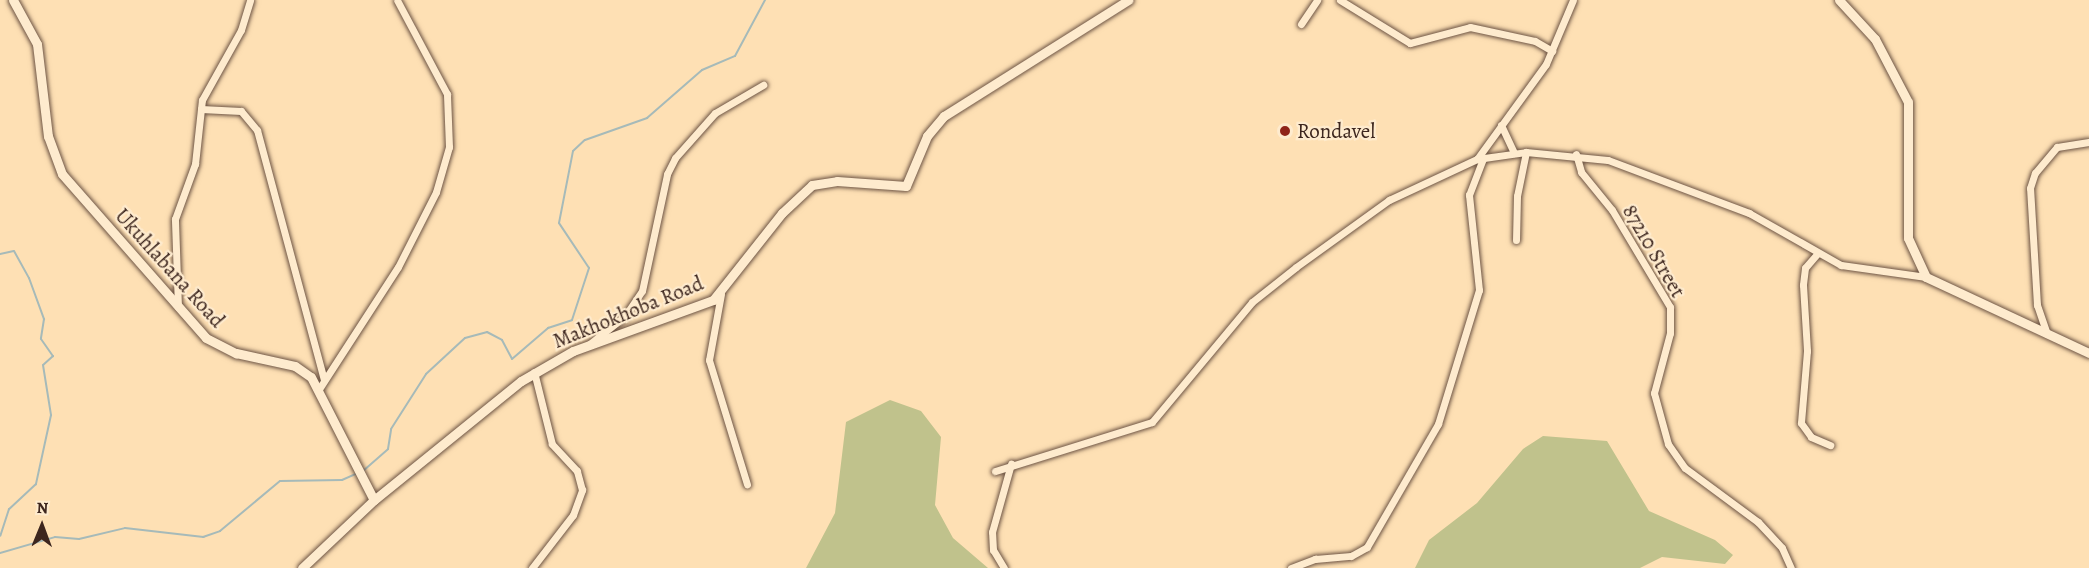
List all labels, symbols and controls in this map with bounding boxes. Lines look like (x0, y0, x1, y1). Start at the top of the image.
place label: Rondavel (1297, 118, 1375, 144)
marker: Rondavel (1278, 124, 1292, 138)
street label: 87210 Street (1617, 200, 1691, 302)
street label: Ukuhlabana Road (110, 203, 230, 333)
street label: Makhokhoba Road (549, 270, 707, 354)
north arrow (12, 496, 72, 556)
text: N (36, 497, 48, 519)

